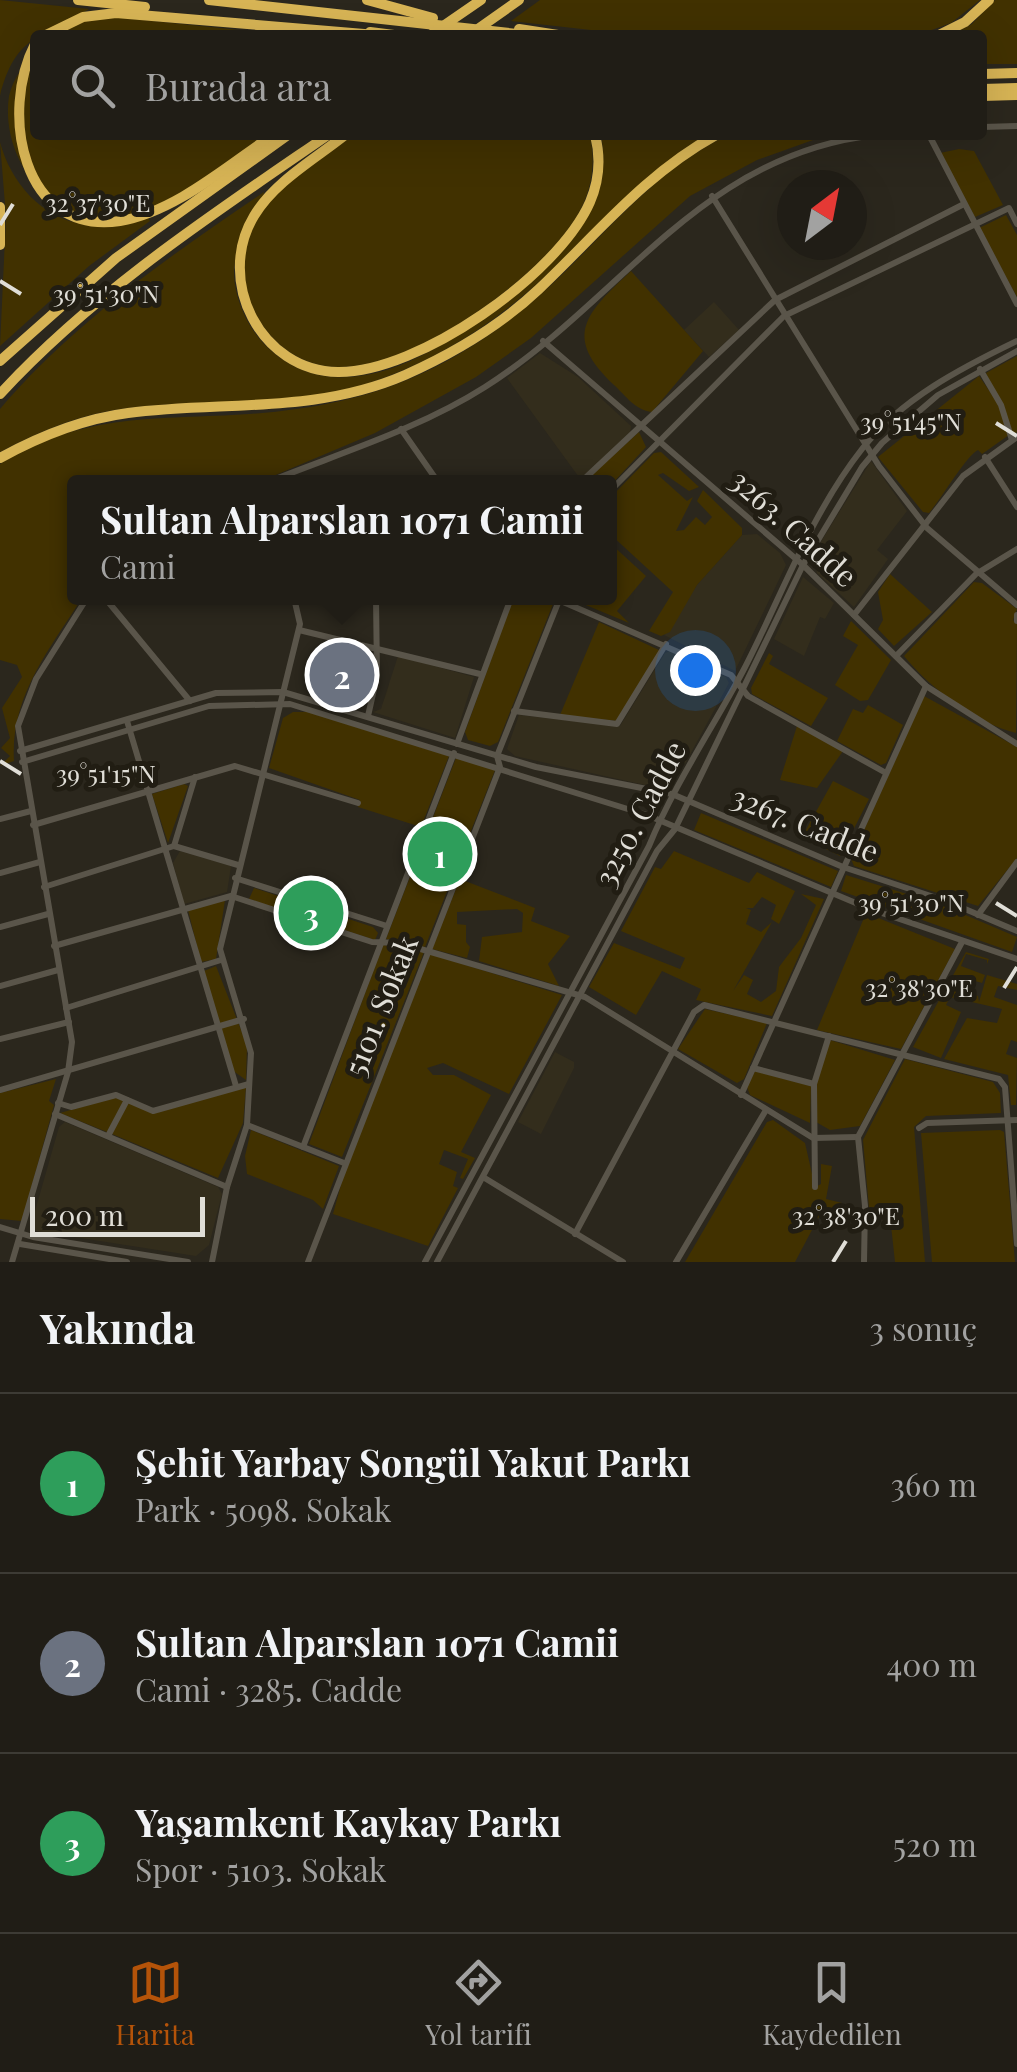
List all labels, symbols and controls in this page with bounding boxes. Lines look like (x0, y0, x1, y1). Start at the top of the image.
search box (30, 30, 987, 140)
icon: search (65, 58, 120, 113)
text: Burada ara (145, 60, 331, 111)
north arrow (777, 170, 867, 260)
text: 32°37'30"E (45, 185, 151, 218)
text: 39°51'30"N (53, 276, 159, 309)
text: 39°51'45"N (860, 404, 962, 437)
street label: 3263. Cadde (722, 460, 866, 595)
popup (67, 475, 617, 605)
text: Sultan Alparslan 1071 Camii (100, 493, 584, 544)
text: Cami (100, 544, 176, 587)
pin: 2 (310, 638, 374, 712)
your location (670, 645, 721, 696)
street label: 3250. Cadde (584, 733, 694, 893)
text: 39°51'15"N (56, 756, 156, 789)
street label: 3267. Cadde (726, 776, 885, 871)
pin: 1 (408, 816, 472, 892)
pin: 3 (278, 876, 344, 950)
text: 39°51'30"N (858, 885, 964, 918)
street label: 5101. Sokak (334, 929, 427, 1081)
text: 32°38'30"E (865, 970, 973, 1003)
scale bar (30, 1192, 205, 1236)
text: 200 m (45, 1196, 124, 1233)
text: 32°38'30"E (792, 1198, 900, 1231)
text: Yakında (40, 1299, 195, 1355)
text: 3 sonuç (870, 1306, 977, 1349)
text: Şehit Yarbay Songül Yakut Parkı (135, 1436, 691, 1487)
text: 1 (66, 1462, 79, 1505)
text: 360 m (890, 1462, 977, 1505)
text: Park · 5098. Sokak (135, 1487, 391, 1530)
text: Sultan Alparslan 1071 Camii (135, 1616, 619, 1667)
text: 2 (64, 1642, 81, 1685)
text: 400 m (886, 1642, 977, 1685)
text: Cami · 3285. Cadde (135, 1667, 402, 1710)
text: Yaşamkent Kaykay Parkı (135, 1796, 561, 1847)
text: 3 (65, 1822, 80, 1865)
text: 520 m (893, 1822, 977, 1865)
text: Spor · 5103. Sokak (135, 1847, 386, 1890)
tab: Harita (115, 1955, 195, 2052)
tab: Yol tarifi (425, 1955, 532, 2052)
tab: Kaydedilen (762, 1955, 902, 2052)

